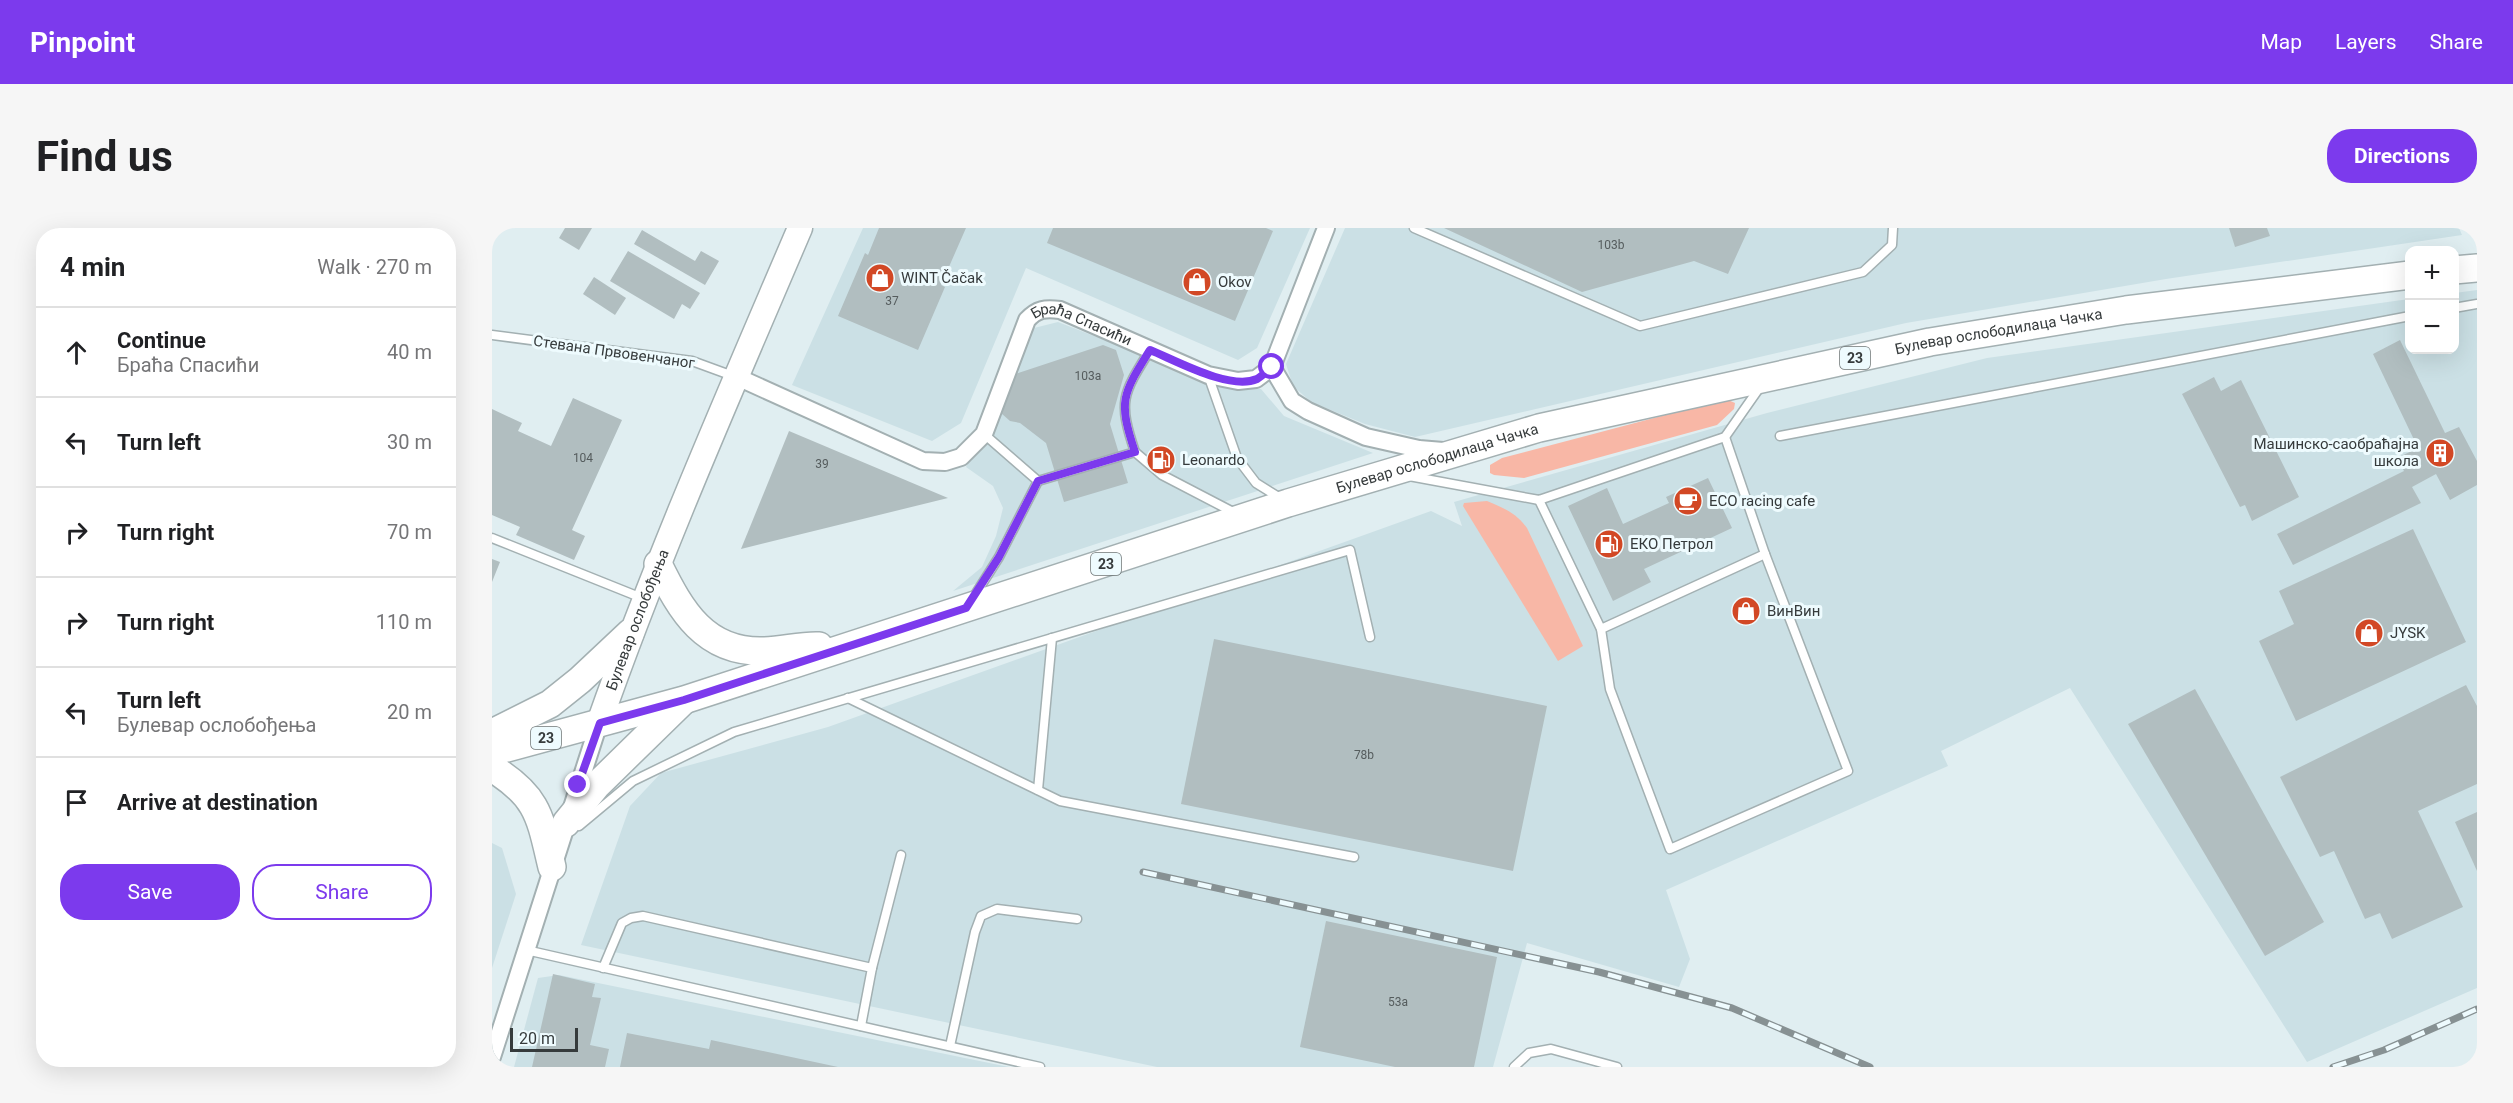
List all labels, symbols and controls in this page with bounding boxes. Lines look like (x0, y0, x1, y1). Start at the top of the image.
text: Pinpoint (30, 26, 135, 59)
text: Map (2260, 30, 2302, 54)
text: Layers (2335, 30, 2396, 54)
text: Share (2429, 30, 2483, 54)
button: Directions (2327, 129, 2477, 183)
text: Find us (36, 132, 173, 181)
house number: 103b (1598, 238, 1625, 252)
map controls (2405, 246, 2459, 354)
button: + (2405, 246, 2459, 300)
text: 4 min (60, 252, 125, 282)
text: Walk · 270 m (317, 255, 432, 279)
shop icon: WINT Čačak (864, 262, 896, 294)
shop icon: Okov (1181, 266, 1213, 298)
place label: WINT Čačak (901, 269, 983, 287)
place label: Okov (1218, 273, 1252, 291)
house number: 37 (885, 294, 899, 308)
street label: Браћа Спасићи (1028, 300, 1135, 349)
button: − (2405, 300, 2459, 354)
street label: Булевар ослободилаца Чачка (1893, 305, 2104, 358)
text: Continue (117, 328, 206, 353)
street label: Стевана Првовенчаног (532, 332, 697, 372)
icon: ahead (60, 336, 93, 369)
text: 40 m (387, 340, 432, 364)
road number: 23 (1840, 347, 1870, 369)
text: Браћа Спасићи (117, 353, 259, 377)
route start (1258, 353, 1284, 379)
house number: 103a (1075, 369, 1101, 383)
street label: Булевар ослободилаца Чачка (1334, 420, 1540, 497)
icon: left (60, 426, 93, 459)
text: Turn left (117, 430, 201, 455)
text: 30 m (387, 430, 432, 454)
place label: Машинско-саобраћајна школа (2253, 435, 2419, 470)
building icon: Машинско-саобраћајна школа (2424, 437, 2456, 469)
fuel station icon: Leonardo (1145, 444, 1177, 476)
house number: 104 (573, 451, 593, 465)
place label: Leonardo (1182, 451, 1245, 469)
house number: 39 (815, 457, 829, 471)
cafe icon: ECO racing cafe (1672, 485, 1704, 517)
place label: ECO racing cafe (1709, 492, 1815, 510)
icon: right (60, 516, 93, 549)
text: Turn right (117, 520, 214, 545)
text: 70 m (387, 520, 432, 544)
fuel station icon: ЕКО Петрол (1593, 528, 1625, 560)
place label: ЕКО Петрол (1630, 535, 1713, 553)
street label: Булевар ослобођења (602, 547, 673, 693)
road number: 23 (1091, 553, 1121, 575)
shop icon: ВинВин (1730, 595, 1762, 627)
place label: ВинВин (1767, 602, 1820, 620)
icon: right (60, 606, 93, 639)
text: Turn right (117, 610, 214, 635)
text: 110 m (376, 610, 432, 634)
shop icon: JYSK (2353, 617, 2385, 649)
place label: JYSK (2390, 624, 2426, 642)
text: Turn left (117, 688, 201, 713)
icon: left (60, 696, 93, 729)
text: 20 m (387, 700, 432, 724)
text: Булевар ослобођења (117, 713, 316, 737)
road number: 23 (531, 727, 561, 749)
house number: 78b (1354, 748, 1374, 762)
route end (564, 771, 590, 797)
icon: arrive (60, 786, 93, 819)
text: Arrive at destination (117, 790, 318, 815)
button: Save (60, 864, 240, 920)
button: Share (252, 864, 432, 920)
house number: 53a (1388, 995, 1408, 1009)
scale bar (510, 1025, 578, 1052)
text: 20 m (519, 1029, 555, 1048)

